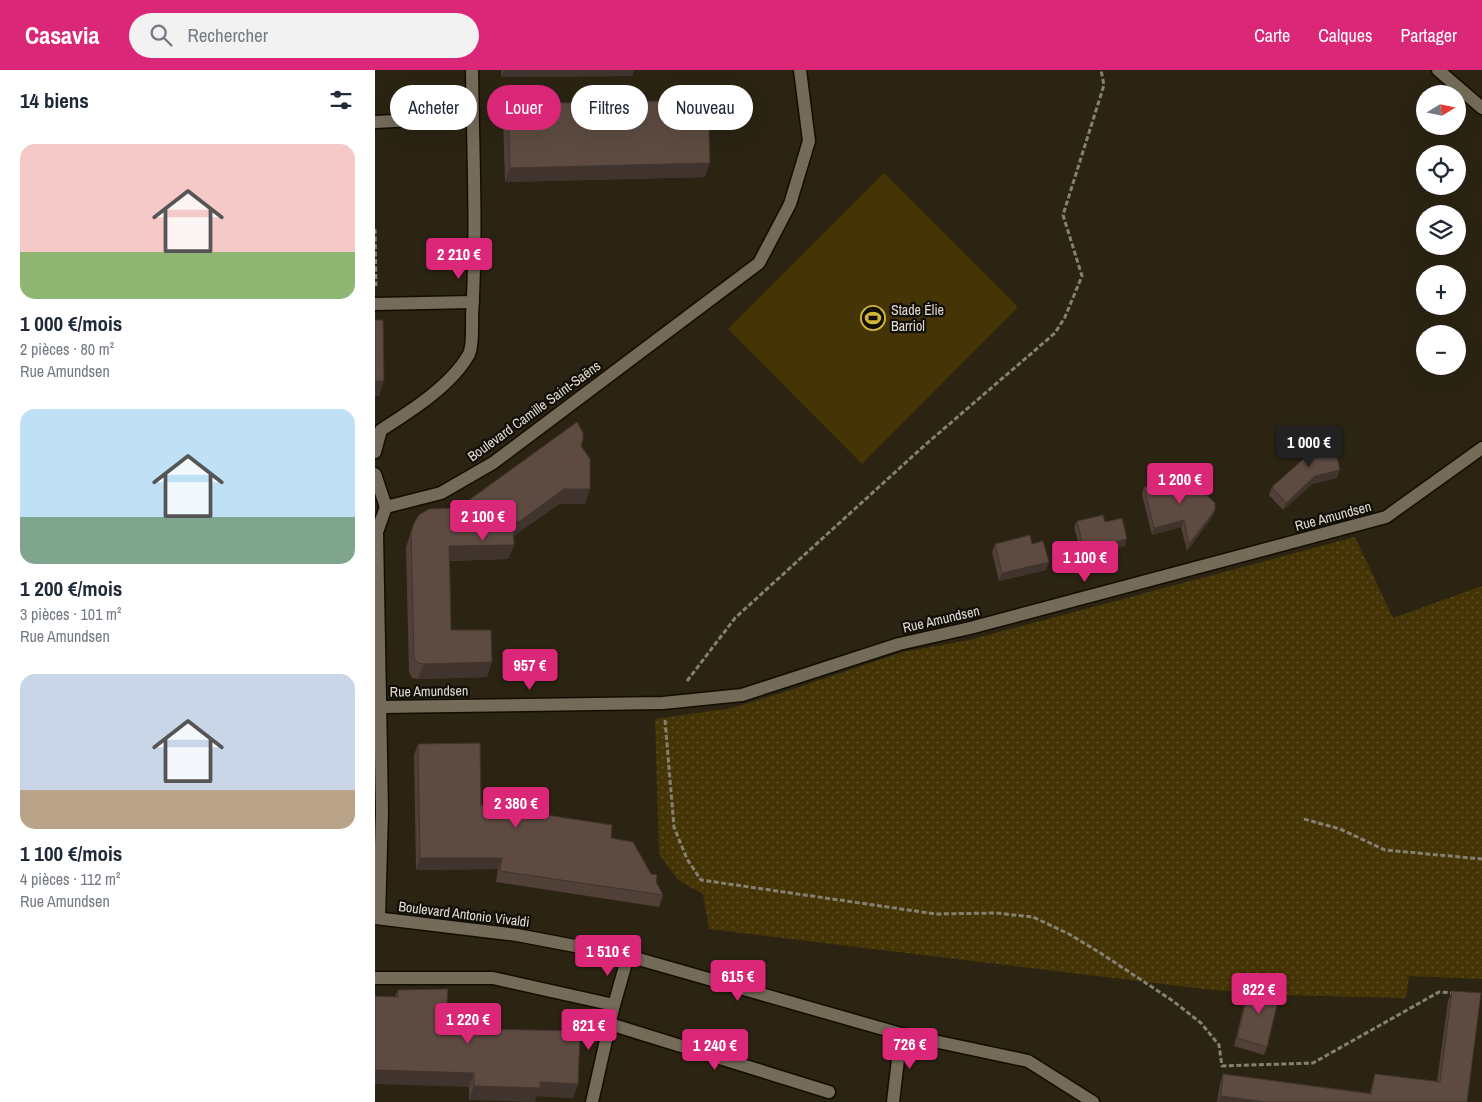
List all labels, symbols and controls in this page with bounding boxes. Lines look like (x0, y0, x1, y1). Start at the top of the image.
search box (129, 13, 479, 58)
text: Casavia (25, 19, 99, 51)
icon: search (147, 21, 175, 49)
text: Rechercher (187, 22, 268, 48)
text: Carte (1254, 23, 1290, 48)
text: Calques (1318, 23, 1372, 48)
text: Partager (1400, 23, 1457, 48)
chip: Acheter (390, 85, 477, 130)
chip: Louer (487, 85, 561, 130)
chip: Filtres (571, 85, 648, 130)
chip: Nouveau (658, 85, 753, 130)
north arrow (1416, 85, 1466, 135)
map controls (1416, 85, 1466, 375)
text: 14 biens (20, 86, 89, 115)
icon: filters (327, 86, 355, 114)
button: locate (1416, 145, 1466, 195)
icon: home (143, 176, 233, 266)
button: layers (1416, 205, 1466, 255)
pin: 2 210 € (413, 238, 505, 280)
text: 2 210 € (437, 243, 481, 265)
button: + (1416, 265, 1466, 315)
place label: Stade Élie Barriol (891, 301, 944, 335)
sports icon: Stade Élie Barriol (860, 305, 886, 331)
text: 1 000 €/mois (20, 309, 122, 338)
button: − (1416, 325, 1466, 375)
text: 2 pièces · 80 m² (20, 338, 114, 360)
street label: Boulevard Camille Saint-Saëns (464, 357, 604, 465)
text: Rue Amundsen (20, 360, 110, 382)
pin: 1 000 € (1263, 426, 1355, 468)
text: 1 000 € (1287, 431, 1331, 453)
icon: home (143, 441, 233, 531)
pin: 1 200 € (1134, 462, 1226, 505)
text: 1 200 € (1158, 468, 1202, 490)
street label: Rue Amundsen (1293, 497, 1373, 535)
pin: 2 100 € (437, 500, 529, 542)
text: 2 100 € (461, 505, 505, 527)
pin: 1 100 € (1039, 540, 1131, 583)
text: 1 100 € (1063, 546, 1107, 568)
text: 1 200 €/mois (20, 574, 122, 603)
street label: Rue Amundsen (901, 601, 981, 637)
text: 3 pièces · 101 m² (20, 603, 121, 625)
text: Rue Amundsen (20, 625, 110, 647)
pin: 957 € (495, 648, 565, 691)
text: 957 € (514, 654, 546, 676)
street label: Rue Amundsen (390, 681, 468, 701)
icon: home (143, 706, 233, 796)
pin: 2 380 € (470, 786, 562, 829)
text: 2 380 € (494, 792, 538, 814)
text: 1 100 €/mois (20, 839, 122, 868)
text: 4 pièces · 112 m² (20, 868, 120, 890)
text: Rue Amundsen (20, 890, 110, 912)
street label: Boulevard Antonio Vivaldi (397, 897, 531, 931)
pin: 1 510 € (562, 934, 654, 977)
text: 1 510 € (586, 940, 630, 962)
pin: 615 € (703, 960, 773, 1002)
text: 615 € (722, 965, 754, 987)
pin: 822 € (1224, 972, 1294, 1015)
text: 822 € (1243, 978, 1275, 1000)
pin: 1 220 € (422, 1002, 514, 1045)
text: 1 220 € (446, 1008, 490, 1030)
pin: 821 € (554, 1008, 624, 1051)
text: 821 € (573, 1014, 605, 1036)
pin: 1 240 € (669, 1028, 761, 1071)
pin: 726 € (875, 1028, 945, 1070)
text: 726 € (894, 1033, 926, 1055)
text: 1 240 € (693, 1034, 737, 1056)

